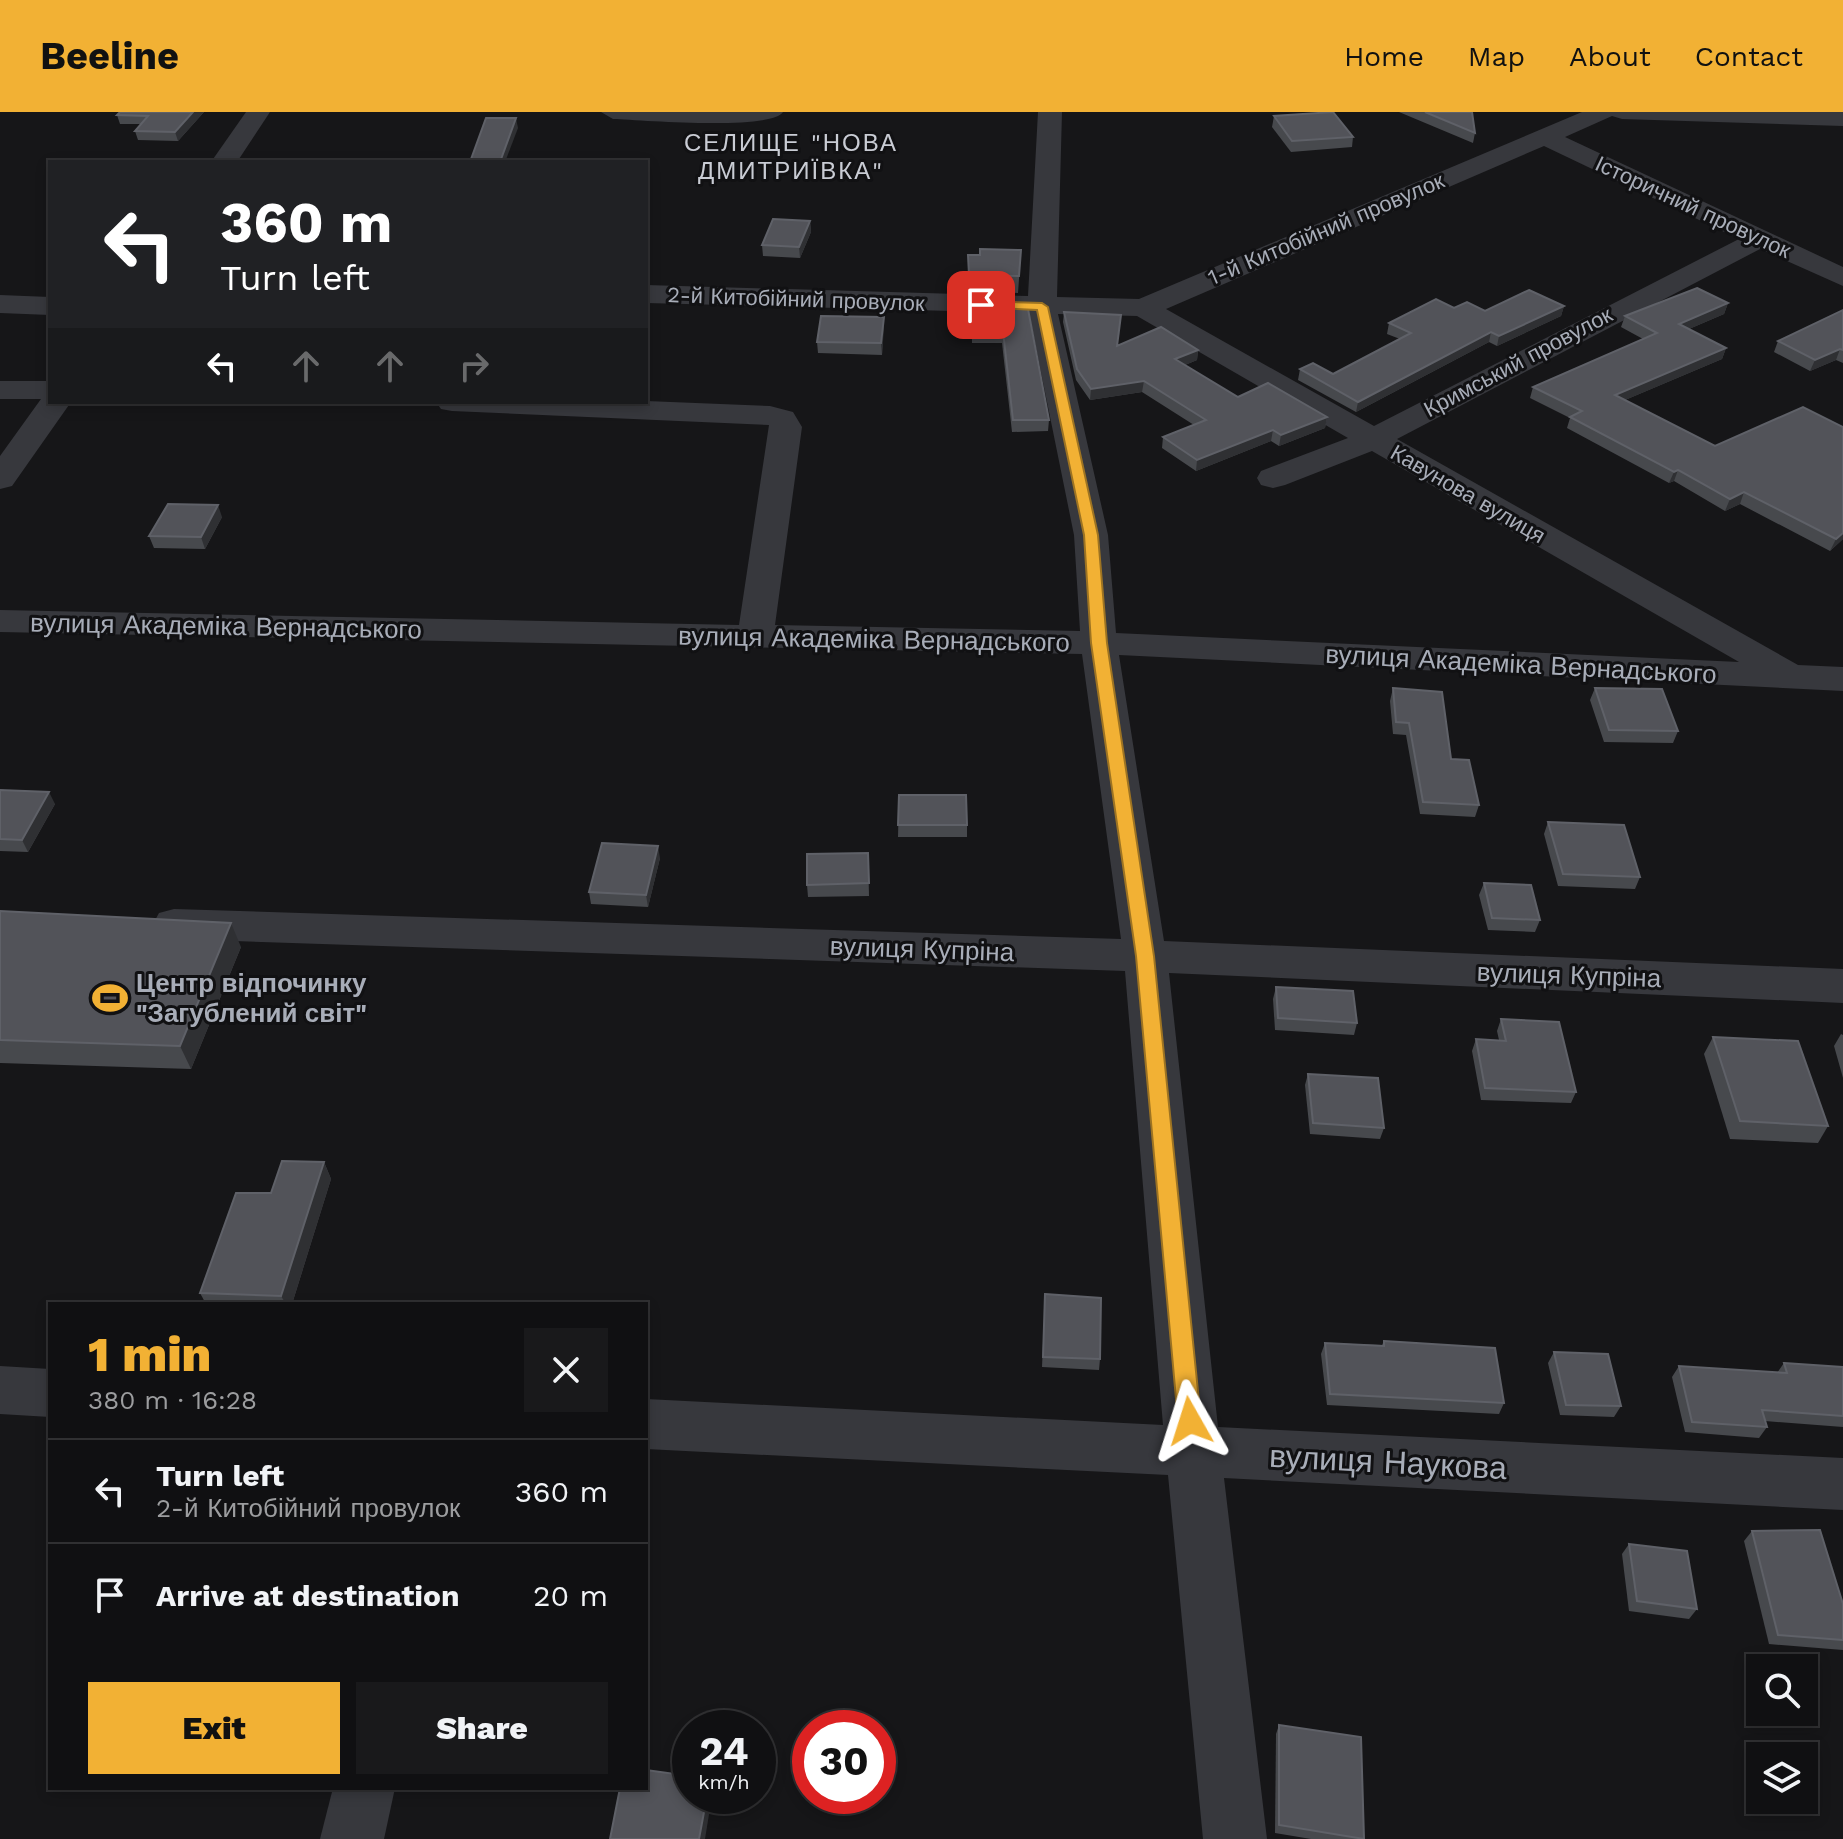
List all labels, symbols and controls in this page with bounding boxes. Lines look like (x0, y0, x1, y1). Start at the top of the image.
text: Beeline (40, 34, 179, 78)
text: Home (1344, 40, 1424, 73)
text: Map (1468, 40, 1525, 73)
text: About (1569, 40, 1651, 73)
text: Contact (1695, 40, 1803, 73)
district label: СЕЛИЩЕ "НОВА ДМИТРИЇВКА" (684, 129, 898, 185)
street label: Історичний провулок (1591, 151, 1795, 263)
street label: 1-й Китобійний провулок (1204, 168, 1448, 290)
text: 360 m (220, 190, 392, 256)
icon: left (88, 192, 192, 296)
text: Turn left (220, 257, 370, 299)
pin (947, 271, 1015, 339)
street label: 2-й Китобійний провулок (667, 282, 926, 316)
icon: arrive (959, 283, 1003, 327)
street label: Кримський провулок (1420, 302, 1617, 422)
icon: left (200, 344, 244, 388)
icon: ahead (284, 344, 328, 388)
icon: ahead (368, 344, 412, 388)
icon: right (452, 344, 496, 388)
street label: Кавунова вулиця (1386, 440, 1550, 548)
street label: вулиця Академіка Вернадського (30, 608, 422, 644)
street label: вулиця Академіка Вернадського (678, 621, 1070, 657)
street label: вулиця Академіка Вернадського (1325, 639, 1717, 689)
street label: вулиця Купріна (829, 931, 1015, 967)
street label: вулиця Купріна (1476, 957, 1662, 993)
place label: Центр відпочинку "Загублений світ" (136, 968, 367, 1028)
sports icon: Центр відпочинку "Загублений світ" (91, 979, 129, 1017)
text: 1 min (88, 1326, 211, 1383)
button: close (524, 1328, 608, 1412)
position arrow (1148, 1379, 1232, 1463)
text: 380 m · 16:28 (88, 1385, 257, 1415)
street label: вулиця Наукова (1268, 1437, 1508, 1487)
text: Turn left (156, 1458, 284, 1493)
icon: left (88, 1469, 132, 1513)
text: 360 m (515, 1474, 608, 1509)
text: 2-й Китобійний провулок (156, 1493, 460, 1523)
icon: arrive (88, 1573, 132, 1617)
text: Arrive at destination (156, 1578, 460, 1613)
text: 20 m (533, 1578, 608, 1613)
map controls (1746, 1654, 1818, 1814)
button: search (1746, 1654, 1818, 1726)
button: Exit (88, 1682, 340, 1774)
button: Share (356, 1682, 608, 1774)
speed limit sign: 30 (792, 1710, 896, 1814)
text: 24 (699, 1728, 749, 1775)
button: layers (1746, 1742, 1818, 1814)
text: km/h (698, 1770, 750, 1794)

